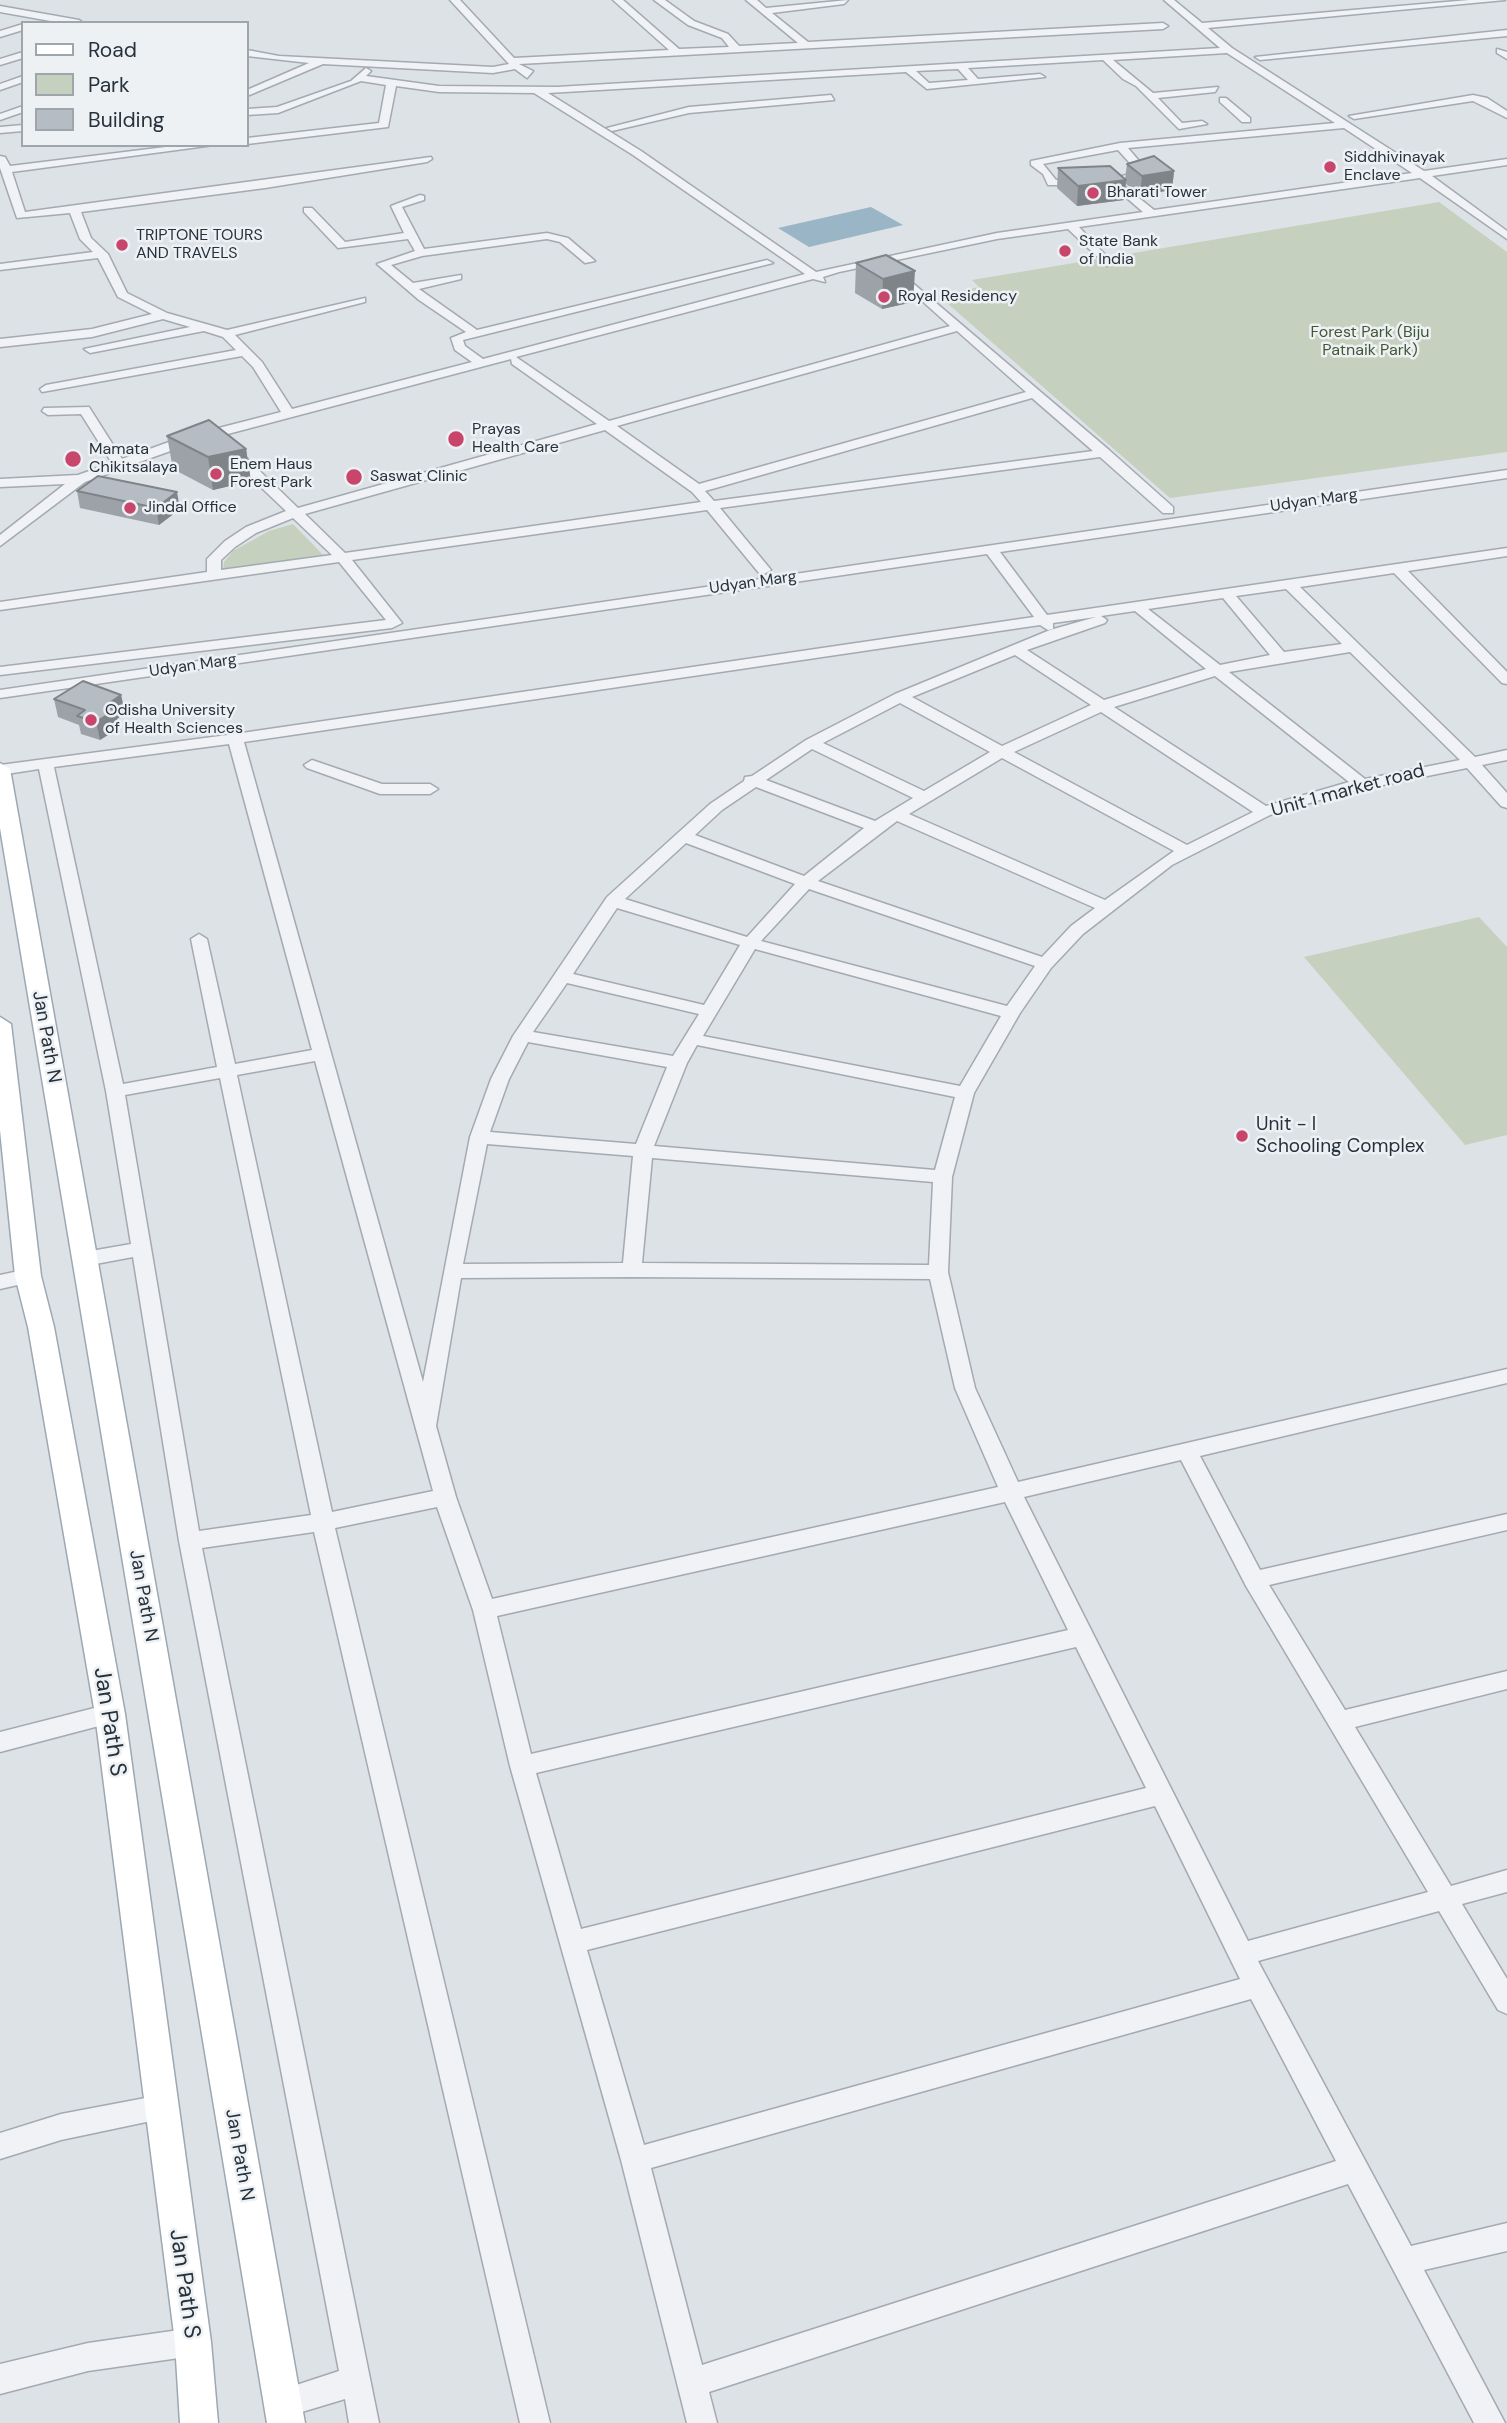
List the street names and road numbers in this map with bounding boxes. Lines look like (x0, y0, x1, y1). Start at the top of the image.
street label: Udyan Marg (1269, 485, 1359, 517)
street label: Udyan Marg (708, 567, 798, 599)
street label: Udyan Marg (148, 650, 238, 682)
street label: Unit 1 market road (1269, 760, 1427, 822)
street label: Jan Path N (27, 989, 65, 1085)
street label: Jan Path N (124, 1548, 162, 1644)
street label: Jan Path S (87, 1665, 131, 1779)
street label: Jan Path N (220, 2107, 258, 2203)
street label: Jan Path S (163, 2228, 205, 2340)

